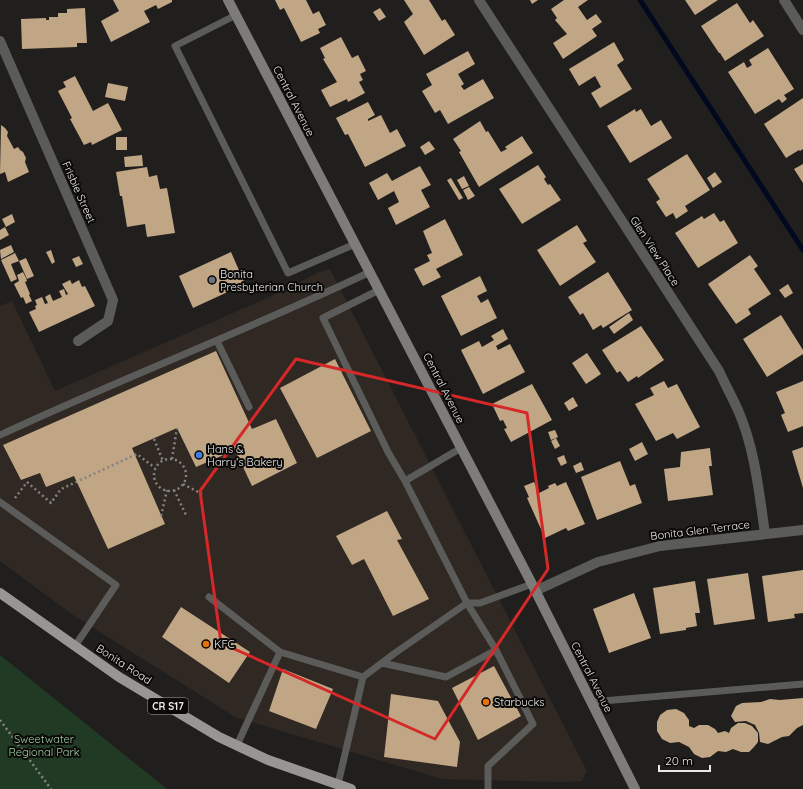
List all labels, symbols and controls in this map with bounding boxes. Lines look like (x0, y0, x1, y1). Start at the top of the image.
street label: Central Avenue (270, 63, 318, 139)
street label: Frisbie Street (59, 159, 99, 225)
street label: Glen View Place (627, 213, 683, 289)
place label: Bonita Presbyterian Church (220, 267, 323, 294)
marker: Bonita Presbyterian Church (207, 275, 217, 285)
street label: Central Avenue (420, 350, 468, 426)
place label: Hans & Harry’s Bakery (207, 442, 283, 469)
marker: Hans & Harry’s Bakery (194, 450, 204, 460)
street label: Bonita Glen Terrace (650, 517, 750, 543)
place label: KFC (214, 637, 235, 651)
marker: KFC (201, 639, 211, 649)
street label: Central Avenue (568, 639, 616, 715)
street label: Bonita Road (94, 641, 154, 687)
place label: Starbucks (494, 695, 544, 709)
marker: Starbucks (481, 697, 491, 707)
road number: CR S17 (148, 698, 188, 714)
park label: Sweetwater Regional Park (8, 732, 80, 759)
scale bar (659, 747, 710, 773)
text: 20 m (665, 753, 693, 768)

